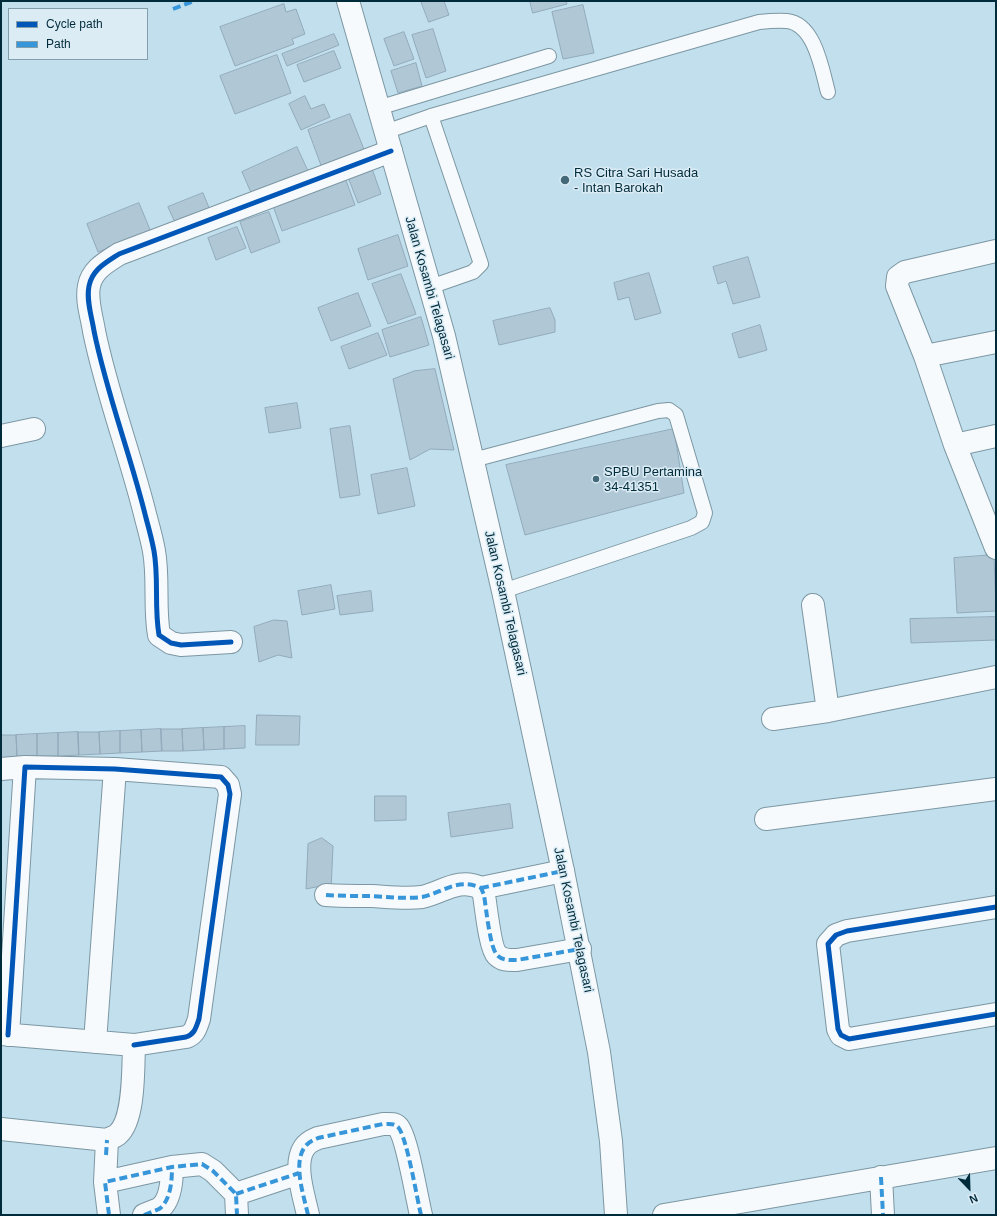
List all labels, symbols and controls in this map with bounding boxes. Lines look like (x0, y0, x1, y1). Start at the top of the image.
legend (8, 8, 148, 60)
text: Cycle path (46, 17, 103, 31)
text: Path (46, 37, 71, 51)
place label: RS Citra Sari Husada - Intan Barokah (574, 165, 698, 196)
marker: RS Citra Sari Husada - Intan Barokah (559, 174, 571, 186)
street label: Jalan Kosambi Telagasari (401, 215, 457, 361)
place label: SPBU Pertamina 34-41351 (604, 464, 702, 495)
marker: SPBU Pertamina 34-41351 (591, 474, 601, 484)
street label: Jalan Kosambi Telagasari (481, 529, 529, 677)
street label: Jalan Kosambi Telagasari (550, 846, 596, 994)
north arrow (949, 1168, 989, 1208)
text: N (968, 1192, 980, 1206)

